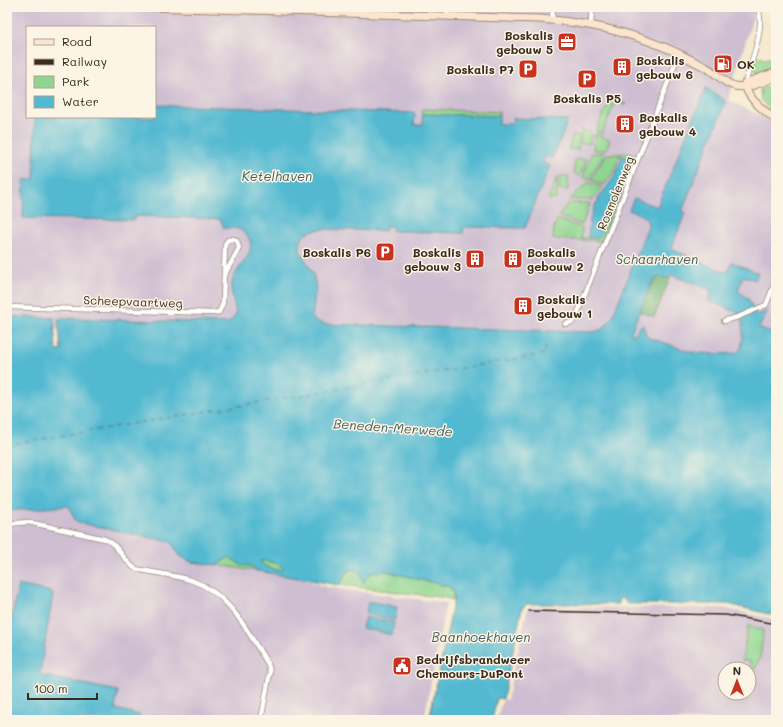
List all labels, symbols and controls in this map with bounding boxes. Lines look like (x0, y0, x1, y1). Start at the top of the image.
legend (26, 26, 156, 118)
place label: Boskalis gebouw 5 (496, 27, 553, 57)
office icon: Boskalis gebouw 5 (556, 31, 578, 53)
text: Road (62, 33, 92, 49)
place label: Boskalis gebouw 6 (636, 52, 693, 82)
text: Railway (62, 53, 107, 69)
fuel station icon: OK (712, 53, 734, 75)
building icon: Boskalis gebouw 6 (611, 56, 633, 78)
place label: OK (737, 56, 755, 72)
parking icon: Boskalis P7 (517, 58, 539, 80)
place label: Boskalis P7 (446, 61, 514, 77)
parking icon: Boskalis P5 (576, 68, 598, 90)
text: Park (62, 73, 89, 89)
place label: Boskalis P5 (553, 90, 621, 106)
text: Water (62, 93, 99, 109)
place label: Boskalis gebouw 4 (639, 109, 697, 139)
building icon: Boskalis gebouw 4 (614, 113, 636, 135)
street label: Rosmolenweg (593, 154, 637, 232)
water label: Ketelhaven (242, 167, 312, 184)
parking icon: Boskalis P6 (374, 241, 396, 263)
place label: Boskalis P6 (303, 244, 371, 260)
place label: Boskalis gebouw 3 (404, 244, 461, 274)
place label: Boskalis gebouw 2 (527, 244, 584, 274)
building icon: Boskalis gebouw 3 (464, 248, 486, 270)
building icon: Boskalis gebouw 2 (502, 248, 524, 270)
water label: Schaarhaven (616, 250, 698, 267)
street label: Scheepvaartweg (83, 291, 183, 311)
place label: Boskalis gebouw 1 (537, 291, 592, 321)
building icon: Boskalis gebouw 1 (512, 295, 534, 317)
water label: Beneden-Merwede (333, 414, 453, 440)
water label: Baanhoekhaven (431, 628, 531, 645)
place label: Bedrijfsbrandweer Chemours-DuPont (416, 651, 530, 681)
public building icon: Bedrijfsbrandweer Chemours-DuPont (391, 655, 413, 677)
north arrow (717, 661, 757, 701)
text: N (733, 663, 741, 678)
scale bar (28, 675, 97, 701)
text: 100 m (34, 680, 68, 696)

